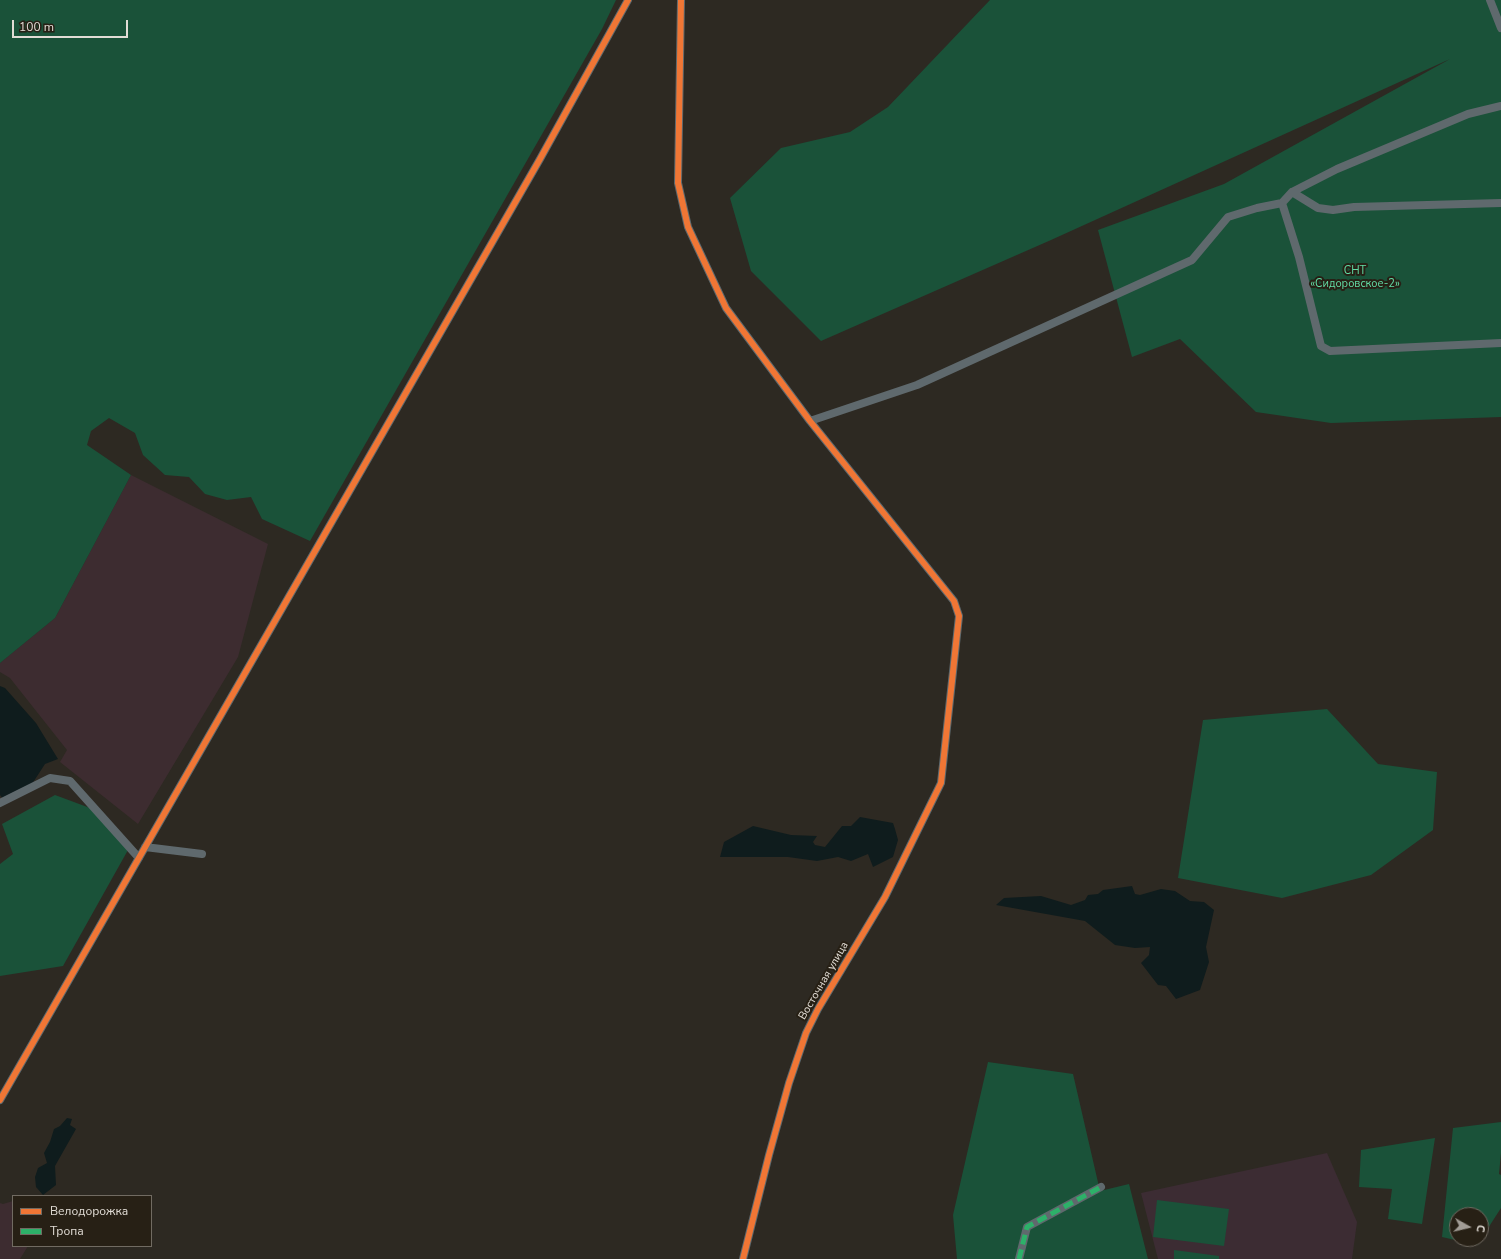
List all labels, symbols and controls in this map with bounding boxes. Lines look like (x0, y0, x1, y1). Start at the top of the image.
scale bar (14, 12, 130, 38)
text: 100 m (19, 19, 54, 35)
park label: СНТ «Сидоровское-2» (1310, 264, 1400, 290)
street label: Восточная улица (796, 940, 852, 1022)
legend (12, 1195, 152, 1247)
text: Велодорожка (50, 1203, 128, 1219)
north arrow (1449, 1207, 1489, 1247)
text: Тропа (50, 1223, 84, 1239)
text: С (1472, 1224, 1488, 1233)

